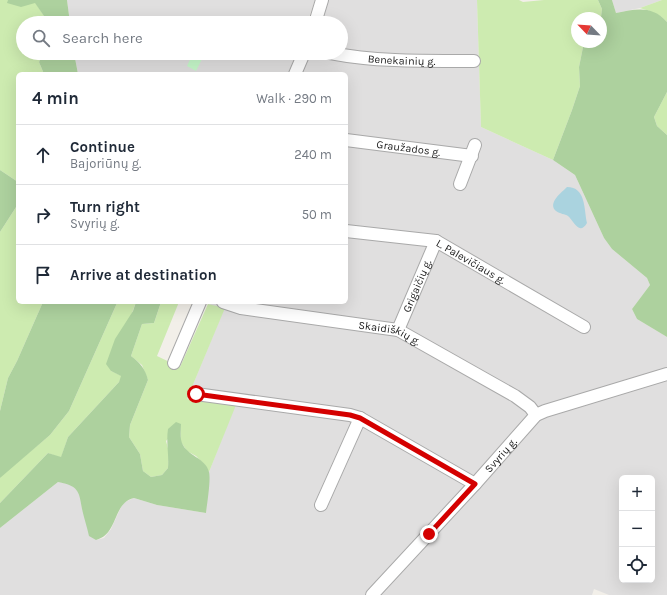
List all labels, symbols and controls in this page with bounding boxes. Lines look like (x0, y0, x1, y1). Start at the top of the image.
north arrow (571, 12, 607, 48)
search box (16, 16, 348, 60)
icon: search (30, 27, 52, 49)
text: Search here (62, 29, 143, 47)
street label: Benekainių g. (367, 52, 435, 68)
text: 4 min (32, 88, 79, 108)
text: Walk · 290 m (256, 91, 332, 106)
street label: Graužados g. (376, 137, 441, 158)
text: Continue (70, 138, 135, 156)
icon: ahead (32, 144, 54, 166)
text: 240 m (294, 147, 332, 162)
text: Bajoriūnų g. (70, 156, 141, 171)
text: Turn right (70, 198, 140, 216)
icon: right (32, 204, 54, 226)
text: 50 m (302, 207, 332, 222)
text: Svyrių g. (70, 216, 120, 231)
street label: L. Palevičiaus g. (434, 236, 508, 286)
street label: Grigaičių g. (400, 257, 434, 314)
icon: arrive (32, 264, 54, 286)
text: Arrive at destination (70, 266, 217, 284)
street label: Skaidiškių g. (358, 318, 423, 348)
route start (187, 385, 205, 403)
street label: Svyrių g. (482, 435, 519, 475)
map controls (619, 475, 655, 583)
button: + (619, 475, 655, 511)
button: − (619, 511, 655, 547)
route end (420, 525, 438, 543)
button: locate (619, 547, 655, 583)

